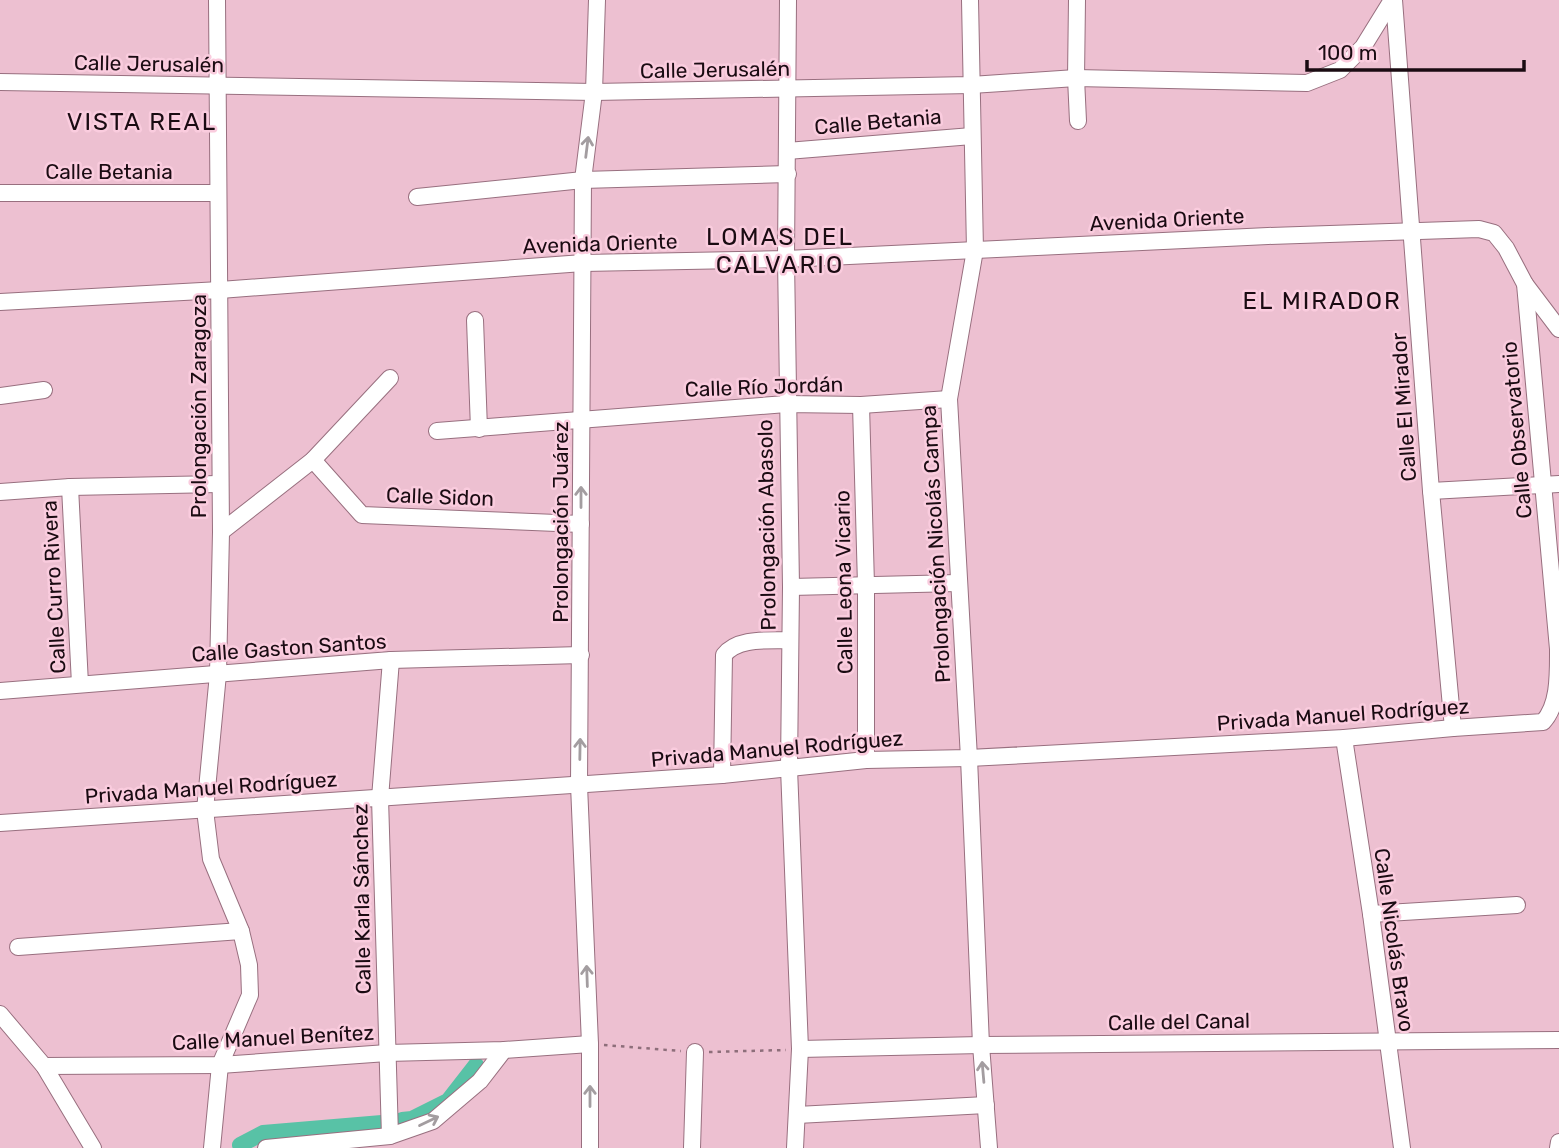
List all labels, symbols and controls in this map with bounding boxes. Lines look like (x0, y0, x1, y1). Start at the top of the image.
scale bar (1307, 28, 1524, 72)
text: 100 m (1318, 40, 1377, 65)
street label: Calle Jerusalén (74, 50, 224, 77)
street label: Calle Jerusalén (640, 56, 790, 83)
street label: Calle Betania (813, 103, 943, 140)
district label: VISTA REAL (67, 108, 217, 136)
one-way arrow (581, 136, 594, 159)
street label: Calle Betania (45, 159, 173, 184)
street label: Avenida Oriente (1089, 203, 1245, 236)
district label: LOMAS DEL CALVARIO (706, 223, 854, 279)
street label: Avenida Oriente (522, 228, 678, 259)
district label: EL MIRADOR (1242, 287, 1402, 315)
street label: Prolongación Zaragoza (186, 294, 211, 518)
street label: Calle El Mirador (1386, 332, 1421, 482)
street label: Calle Observatorio (1496, 340, 1537, 520)
street label: Calle Río Jordán (684, 371, 844, 402)
street label: Prolongación Nicolás Campa (916, 404, 955, 684)
street label: Prolongación Abasolo (752, 419, 781, 631)
street label: Prolongación Juárez (548, 421, 573, 623)
street label: Calle Sidon (386, 482, 494, 511)
one-way arrow (575, 486, 588, 509)
street label: Calle Leona Vicario (829, 490, 858, 674)
street label: Calle Curro Rivera (36, 500, 71, 674)
street label: Calle Gaston Santos (191, 628, 387, 667)
street label: Privada Manuel Rodríguez (1216, 693, 1470, 736)
street label: Privada Manuel Rodríguez (650, 725, 904, 772)
one-way arrow (573, 738, 586, 761)
street label: Privada Manuel Rodríguez (84, 766, 338, 809)
street label: Calle Karla Sánchez (347, 803, 376, 995)
street label: Calle Nicolás Bravo (1369, 847, 1420, 1033)
one-way arrow (581, 965, 594, 988)
street label: Calle del Canal (1108, 1008, 1250, 1035)
street label: Calle Manuel Benítez (171, 1020, 375, 1055)
one-way arrow (976, 1061, 989, 1084)
one-way arrow (583, 1085, 597, 1108)
one-way arrow (418, 1113, 439, 1127)

